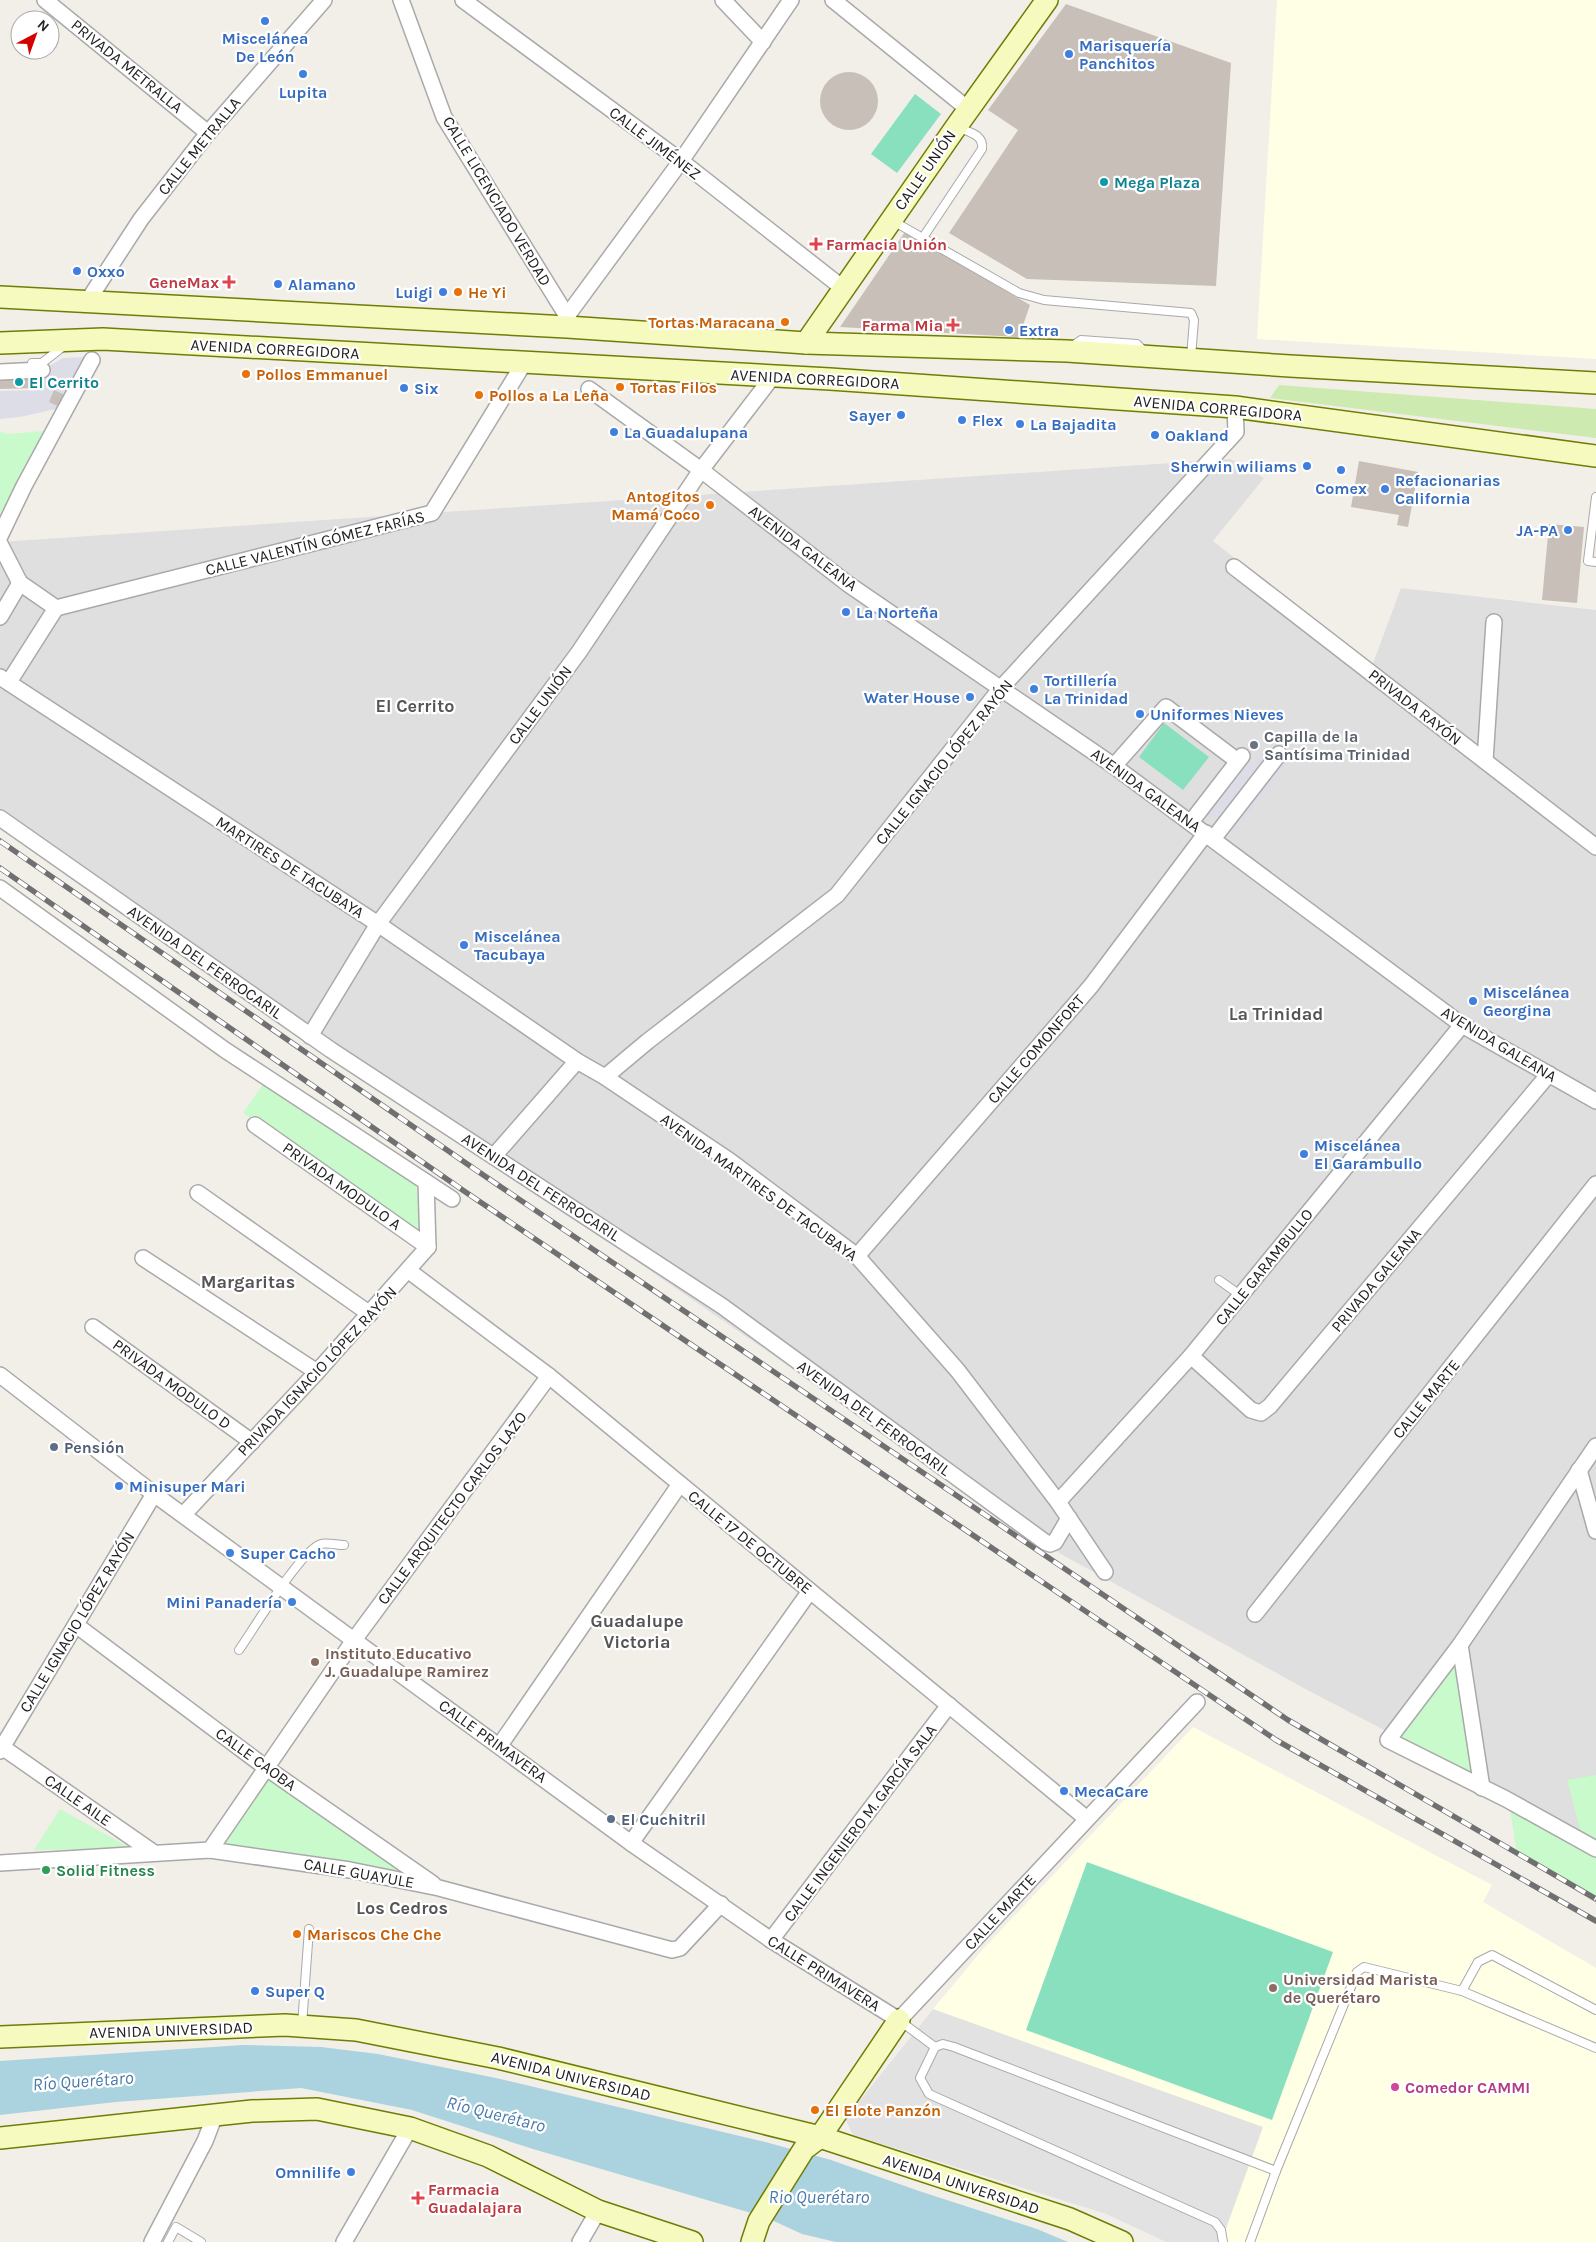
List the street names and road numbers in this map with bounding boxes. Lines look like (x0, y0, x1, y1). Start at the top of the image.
street label: PRIVADA METRALLA (67, 15, 187, 117)
street label: CALLE METRALLA (154, 93, 244, 199)
street label: CALLE JIMÉNEZ (606, 102, 704, 184)
street label: CALLE LICENCIADO VERDAD (439, 113, 555, 289)
street label: CALLE UNIÓN (890, 126, 960, 214)
street label: AVENIDA CORREGIDORA (190, 335, 360, 363)
street label: AVENIDA CORREGIDORA (730, 365, 900, 393)
street label: AVENIDA CORREGIDORA (1133, 391, 1303, 425)
street label: AVENIDA GALEANA (745, 501, 861, 595)
street label: CALLE VALENTÍN GÓMEZ FARÍAS (203, 507, 427, 579)
street label: CALLE UNIÓN (504, 662, 576, 748)
street label: PRIVADA RAYÓN (1365, 665, 1465, 749)
street label: CALLE IGNACIO LÓPEZ RAYÓN (871, 675, 1017, 849)
street label: AVENIDA GALEANA (1087, 744, 1205, 836)
street label: MARTIRES DE TACUBAYA (212, 812, 368, 922)
street label: AVENIDA DEL FERROCARIL (124, 901, 286, 1023)
street label: CALLE COMONFORT (983, 991, 1089, 1107)
street label: AVENIDA GALEANA (1438, 1002, 1560, 1086)
street label: AVENIDA MARTIRES DE TACUBAYA (657, 1109, 861, 1265)
street label: AVENIDA DEL FERROCARIL (458, 1129, 624, 1246)
street label: PRIVADA MODULO A (279, 1138, 405, 1234)
street label: CALLE GARAMBULLO (1211, 1205, 1317, 1329)
street label: PRIVADA GALEANA (1327, 1224, 1425, 1336)
street label: PRIVADA IGNACIO LÓPEZ RAYÓN (233, 1282, 401, 1460)
street label: PRIVADA MODULO D (109, 1335, 235, 1433)
street label: AVENIDA DEL FERROCARIL (794, 1356, 955, 1480)
street label: CALLE MARTE (1388, 1356, 1464, 1442)
street label: CALLE ARQUITECTO CARLOS LAZO (373, 1408, 531, 1608)
street label: CALLE 17 DE OCTUBRE (684, 1486, 816, 1598)
street label: CALLE IGNACIO LÓPEZ RAYÓN (15, 1528, 139, 1716)
street label: CALLE PRIMAVERA (435, 1695, 551, 1787)
street label: CALLE INGENIERO M. GARCÍA SALA (780, 1721, 940, 1925)
street label: CALLE CAOBA (212, 1723, 300, 1795)
street label: CALLE AILE (41, 1770, 115, 1830)
street label: CALLE GUAYULE (302, 1854, 416, 1892)
street label: CALLE MARTE (960, 1870, 1040, 1954)
street label: CALLE PRIMAVERA (764, 1931, 884, 2015)
street label: AVENIDA UNIVERSIDAD (89, 2018, 253, 2042)
street label: AVENIDA UNIVERSIDAD (489, 2047, 653, 2105)
street label: AVENIDA UNIVERSIDAD (880, 2150, 1042, 2218)

